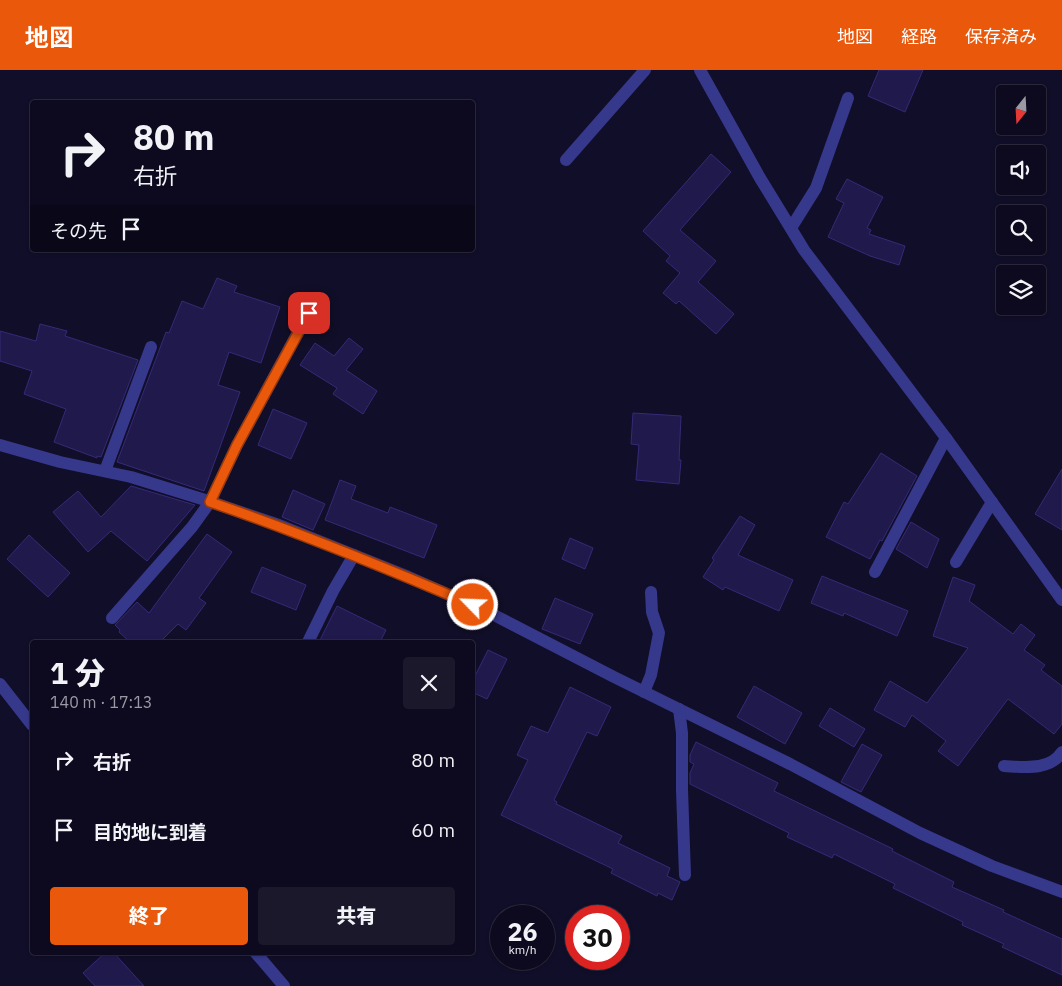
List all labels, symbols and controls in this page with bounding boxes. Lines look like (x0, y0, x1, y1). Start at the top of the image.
text: 地図 (25, 21, 73, 53)
text: 地図 (837, 25, 873, 48)
text: 経路 (901, 25, 937, 48)
text: 保存済み (965, 25, 1037, 48)
north arrow (996, 85, 1046, 135)
map controls (996, 85, 1046, 315)
text: 80 m (133, 114, 215, 160)
icon: right (50, 120, 115, 185)
button: sound (996, 145, 1046, 195)
text: 右折 (133, 161, 177, 190)
button: search (996, 205, 1046, 255)
icon: arrive (117, 215, 145, 243)
text: その先 (50, 219, 107, 243)
button: layers (996, 265, 1046, 315)
pin (288, 292, 330, 334)
icon: arrive (295, 299, 323, 327)
position arrow (446, 578, 498, 630)
text: 1 分 (50, 653, 105, 692)
button: close (403, 657, 455, 709)
text: 140 m · 17:13 (50, 692, 152, 712)
icon: right (50, 746, 78, 774)
text: 80 m (411, 748, 455, 772)
text: 右折 (93, 750, 131, 774)
icon: arrive (50, 816, 78, 844)
text: 60 m (411, 818, 455, 842)
text: 目的地に到着 (93, 820, 207, 844)
button: 終了 (50, 887, 248, 945)
button: 共有 (258, 887, 455, 945)
speed limit sign: 30 (565, 905, 630, 970)
text: 26 (507, 915, 538, 948)
text: km/h (508, 942, 537, 957)

